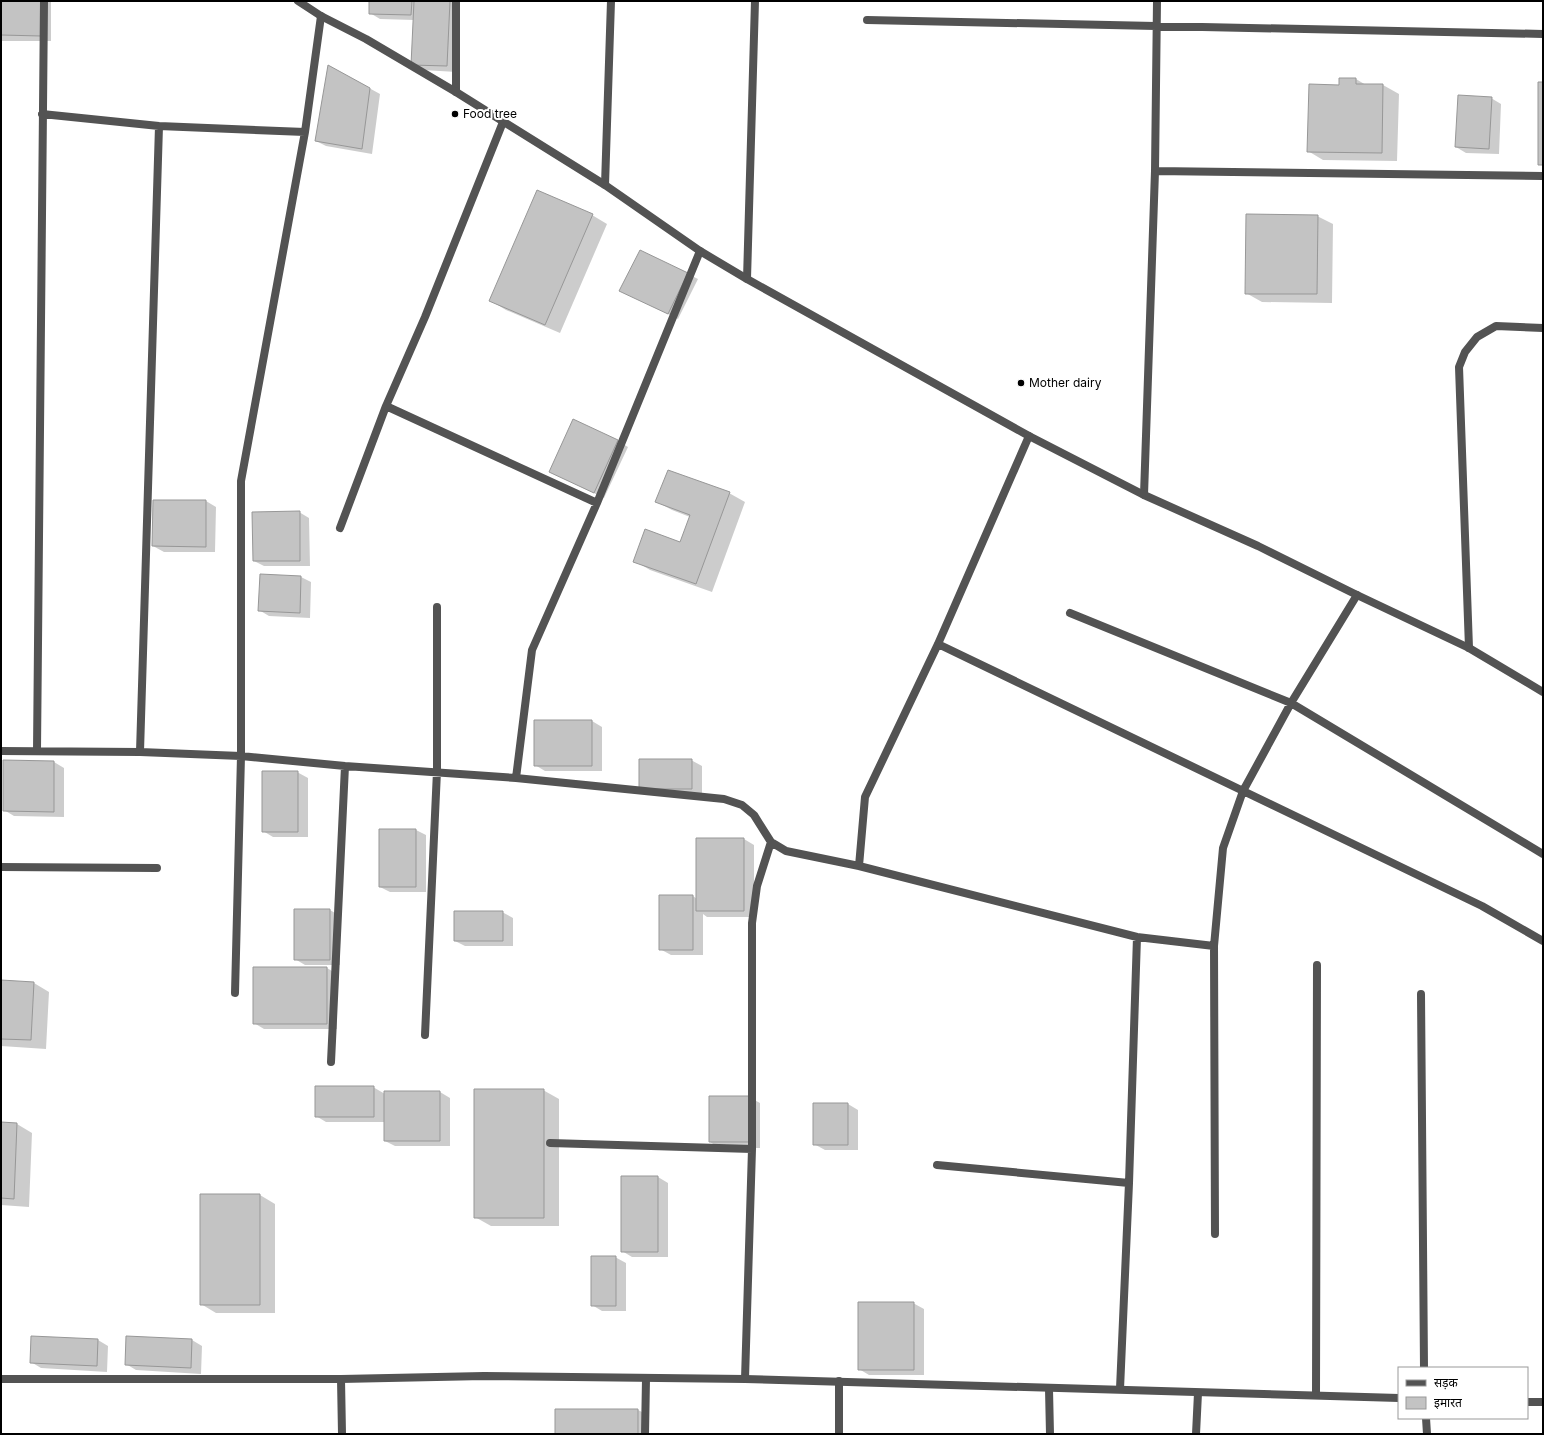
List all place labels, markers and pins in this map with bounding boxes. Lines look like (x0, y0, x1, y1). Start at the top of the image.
place label: Food tree (463, 106, 517, 121)
marker: Food tree (450, 109, 460, 119)
place label: Mother dairy (1029, 375, 1102, 390)
marker: Mother dairy (1016, 378, 1026, 388)

